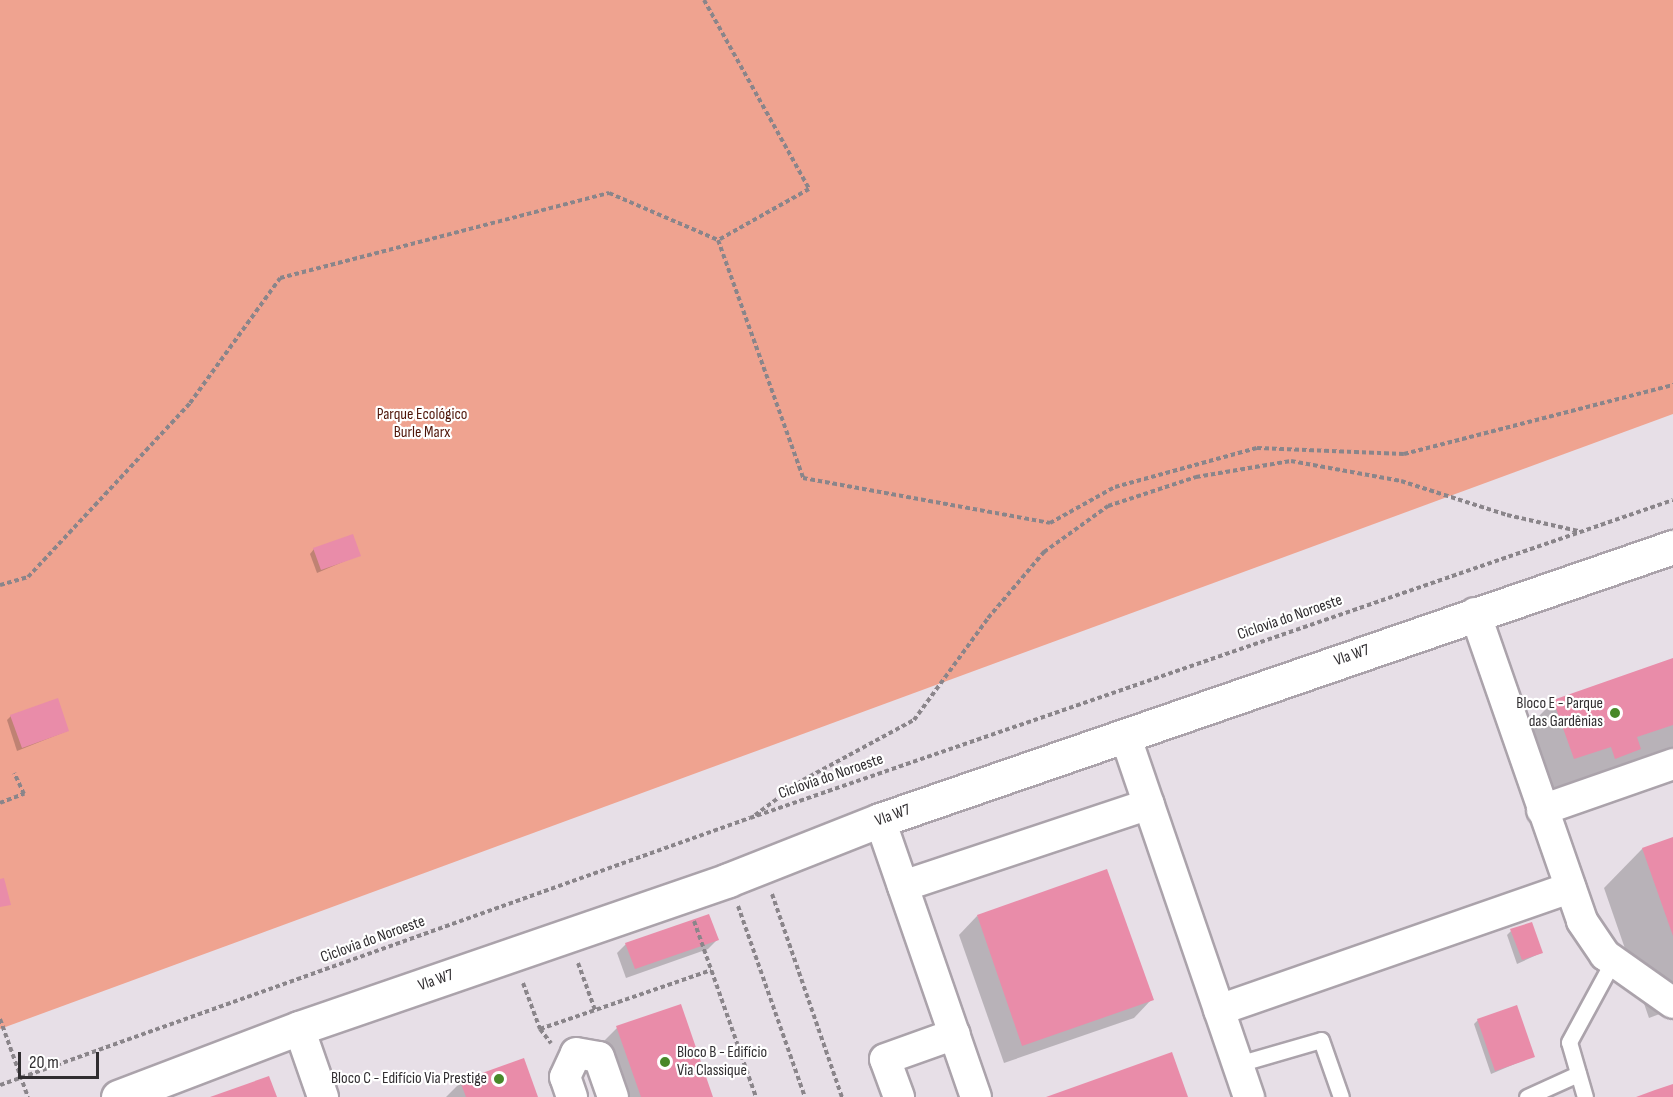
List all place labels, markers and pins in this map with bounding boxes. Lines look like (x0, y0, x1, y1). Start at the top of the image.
place label: Bloco E - Parque das Gardênias (1516, 694, 1603, 732)
marker: Bloco E - Parque das Gardênias (1608, 706, 1622, 720)
place label: Bloco B - Edifício Via Classique (677, 1043, 767, 1081)
marker: Bloco B - Edifício Via Classique (658, 1055, 672, 1069)
place label: Bloco C - Edifício Via Prestige (331, 1069, 487, 1089)
marker: Bloco C - Edifício Via Prestige (492, 1072, 506, 1086)

